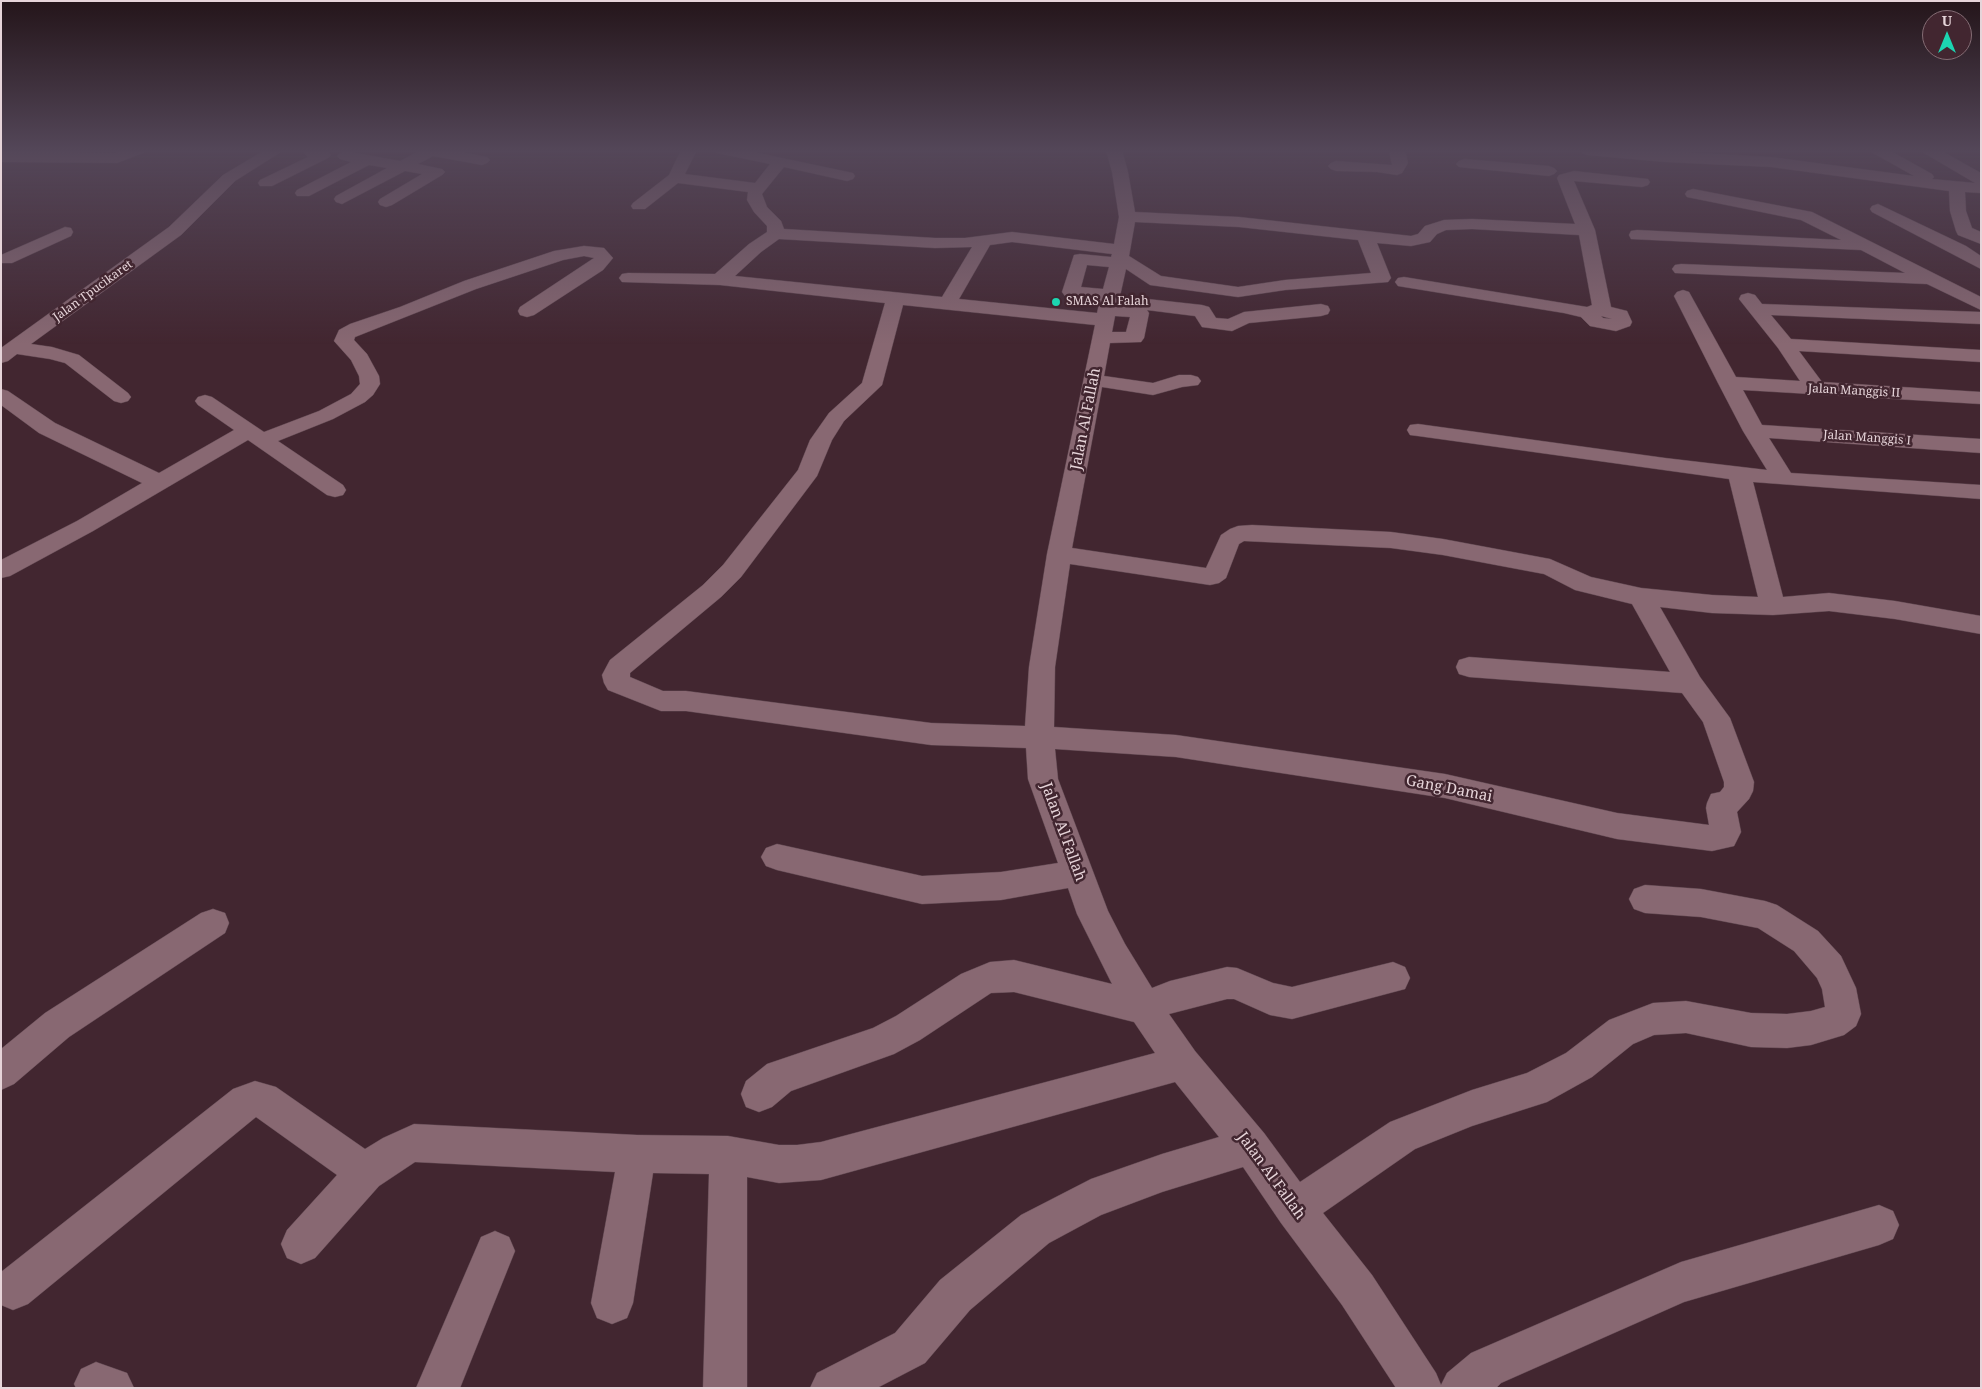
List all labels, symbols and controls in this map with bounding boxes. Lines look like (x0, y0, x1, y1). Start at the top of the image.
north arrow (1922, 10, 1972, 60)
text: U (1942, 11, 1952, 30)
street label: Jalan Tpucikaret (51, 257, 135, 325)
place label: SMAS Al Falah (1066, 295, 1149, 309)
marker: SMAS Al Falah (1050, 296, 1062, 308)
street label: Jalan Al Fallah (1067, 366, 1105, 472)
street label: Jalan Manggis II (1808, 381, 1900, 401)
street label: Jalan Manggis I (1823, 428, 1911, 448)
street label: Gang Damai (1404, 772, 1494, 806)
street label: Jalan Al Fallah (1037, 780, 1089, 884)
street label: Jalan Al Fallah (1233, 1129, 1309, 1223)

